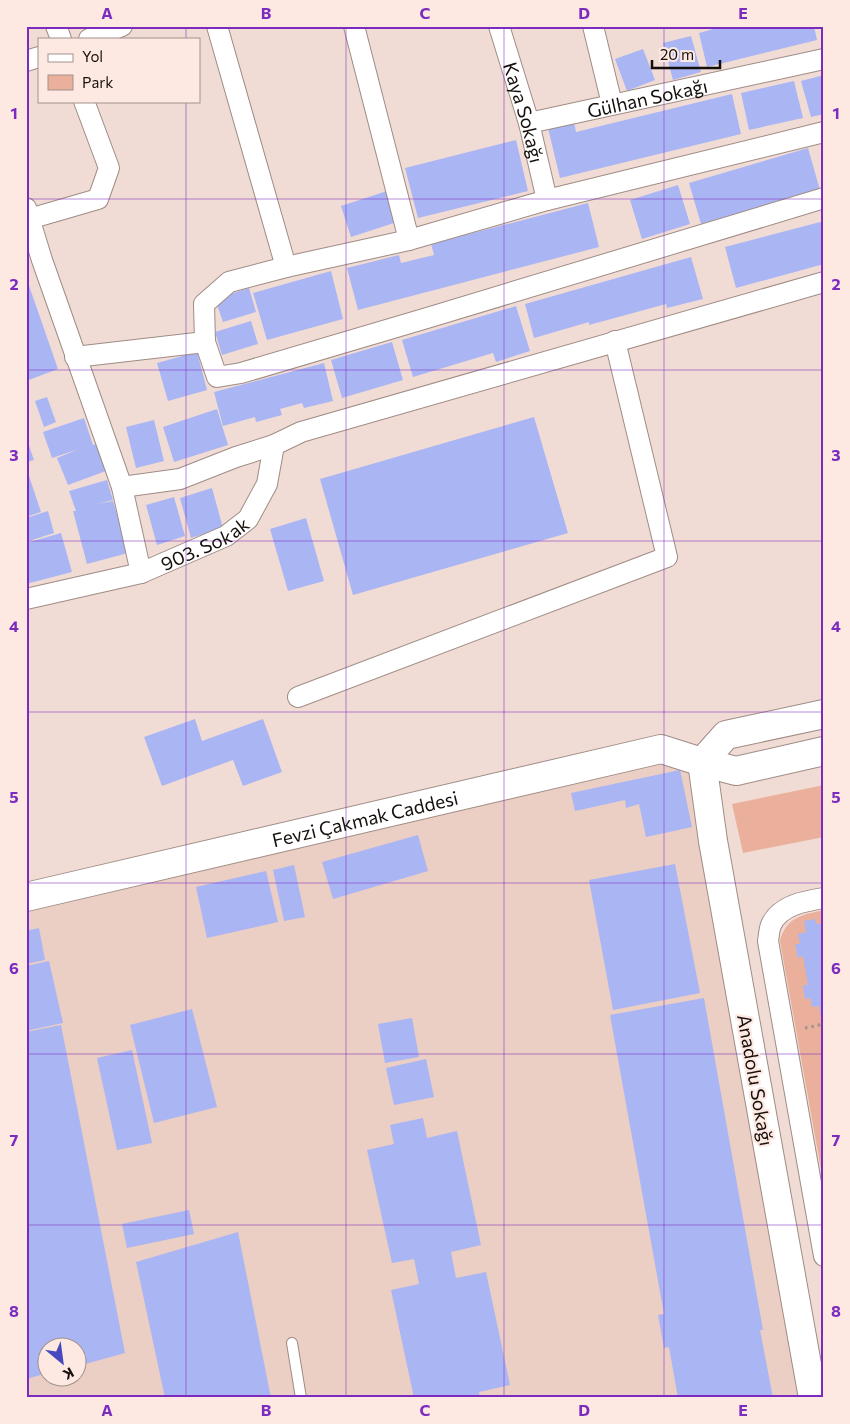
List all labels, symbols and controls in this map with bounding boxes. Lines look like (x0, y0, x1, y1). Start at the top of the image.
text: A (101, 3, 113, 22)
text: B (261, 3, 272, 22)
text: C (420, 3, 431, 22)
text: D (578, 3, 590, 22)
text: E (738, 3, 748, 22)
legend (38, 38, 200, 102)
scale bar (652, 38, 720, 70)
text: 20 m (660, 45, 694, 63)
text: Yol (82, 47, 103, 65)
street label: Kaya Sokağı (499, 59, 549, 165)
text: Park (82, 73, 113, 91)
street label: Gülhan Sokağı (585, 73, 710, 122)
text: 1 (10, 103, 18, 122)
text: 1 (832, 103, 840, 122)
text: 2 (9, 274, 19, 293)
text: 2 (831, 274, 841, 293)
text: 3 (9, 445, 19, 464)
text: 3 (831, 445, 841, 464)
street label: 903. Sokak (157, 511, 253, 575)
text: 4 (9, 616, 19, 635)
text: 4 (831, 616, 841, 635)
street label: Fevzi Çakmak Caddesi (270, 785, 460, 851)
text: 5 (9, 787, 19, 806)
text: 5 (831, 787, 841, 806)
text: 6 (9, 958, 19, 977)
text: 6 (831, 958, 841, 977)
street label: Anadolu Sokağı (733, 1012, 779, 1148)
text: 7 (10, 1130, 19, 1149)
text: 7 (832, 1130, 841, 1149)
text: 8 (9, 1301, 19, 1320)
text: 8 (831, 1301, 841, 1320)
north arrow (38, 1336, 88, 1386)
text: K (60, 1364, 77, 1384)
text: A (101, 1400, 113, 1419)
text: B (261, 1400, 272, 1419)
text: C (420, 1400, 431, 1419)
text: D (578, 1400, 590, 1419)
text: E (738, 1400, 748, 1419)

